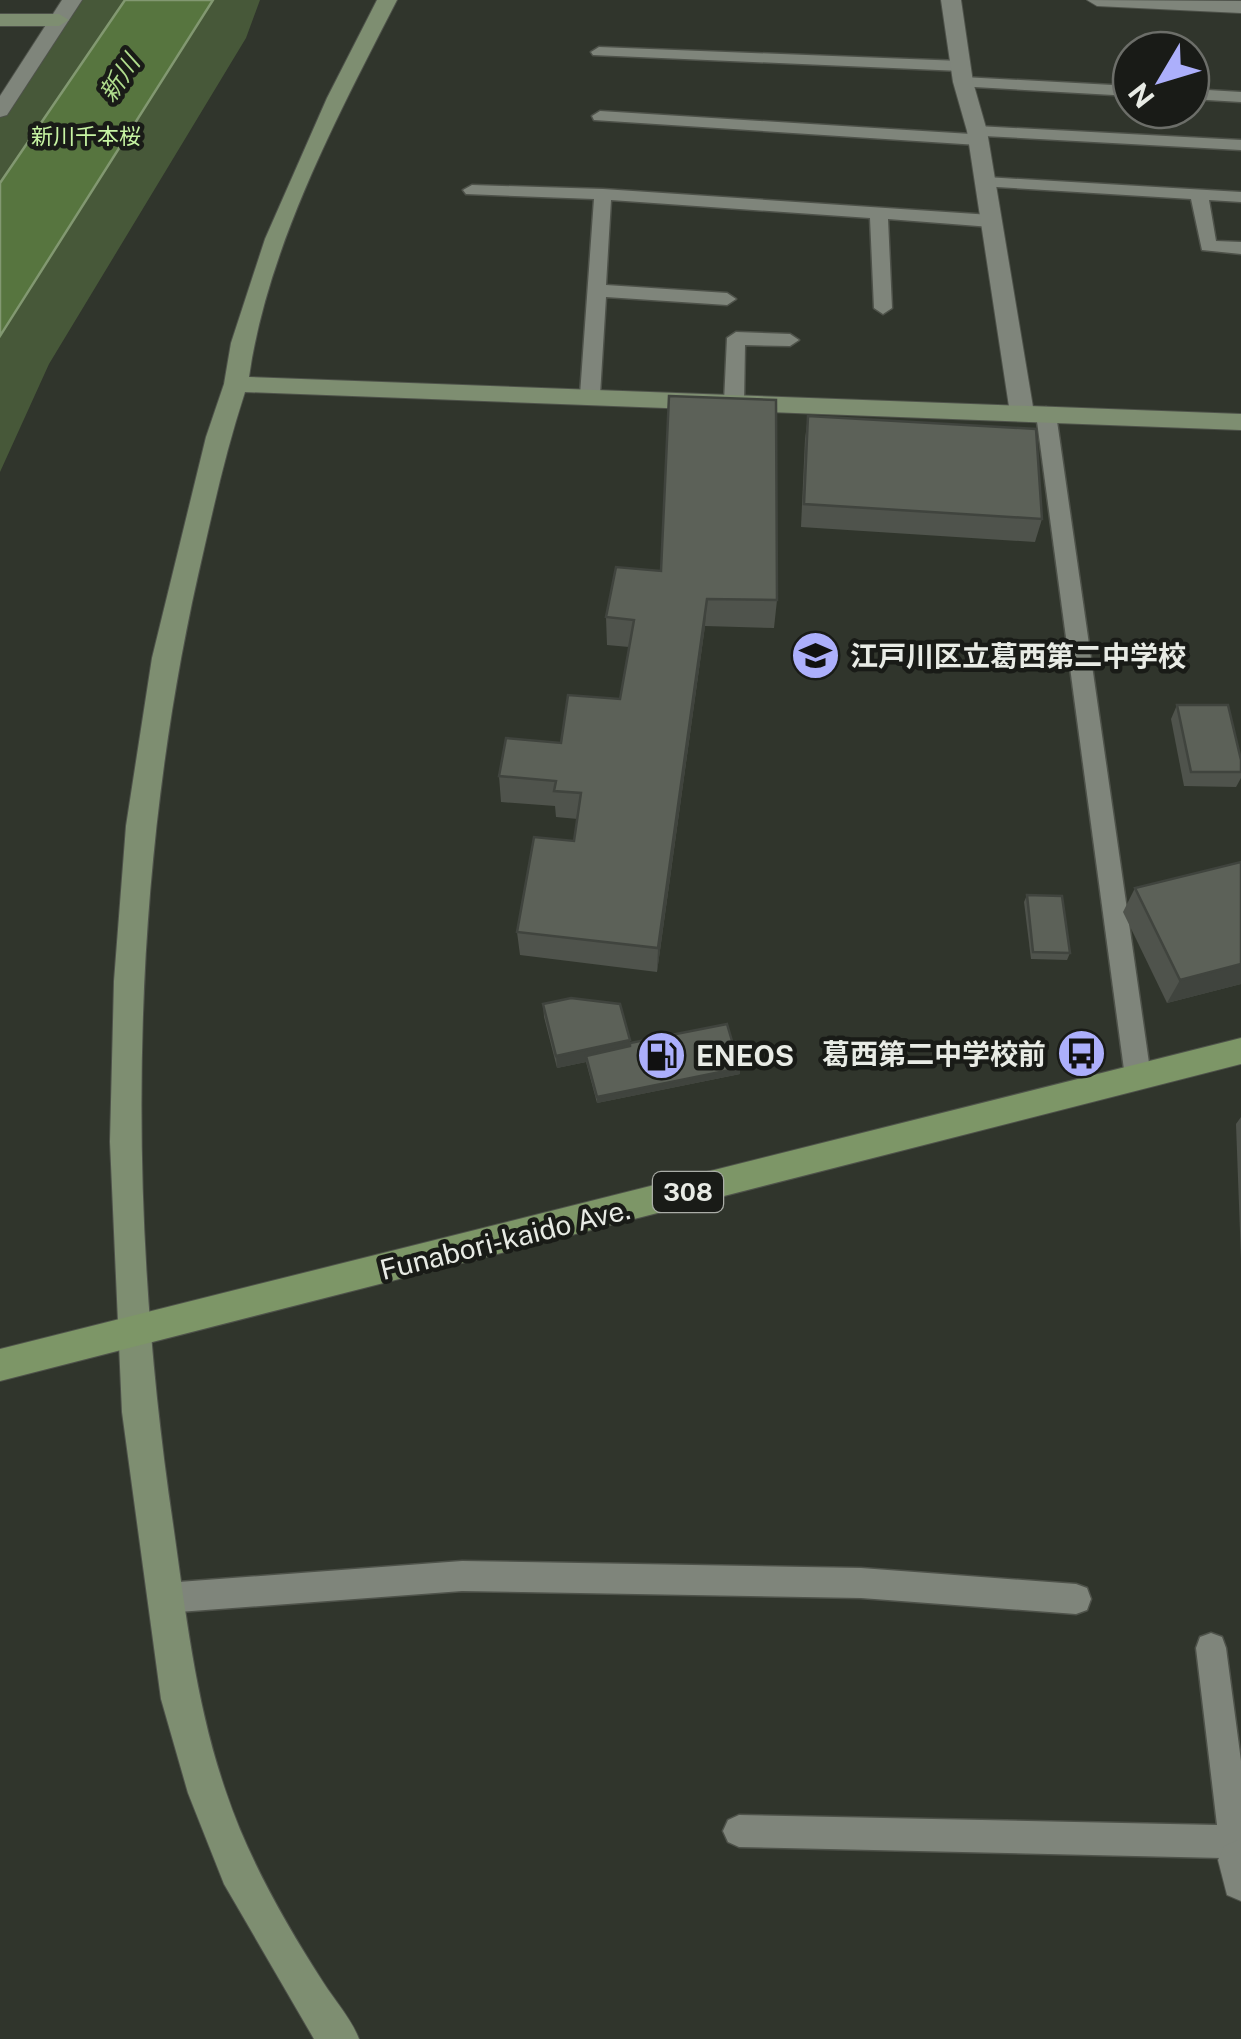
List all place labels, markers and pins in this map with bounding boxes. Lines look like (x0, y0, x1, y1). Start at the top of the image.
school or university icon: 江戸川区立葛西第二中学校 (789, 629, 841, 681)
place label: 江戸川区立葛西第二中学校 (850, 639, 1186, 672)
bus stop icon: 葛西第二中学校前 (1055, 1027, 1107, 1079)
fuel station icon: ENEOS (635, 1029, 687, 1081)
place label: 葛西第二中学校前 (822, 1037, 1046, 1070)
place label: ENEOS (696, 1039, 794, 1072)

